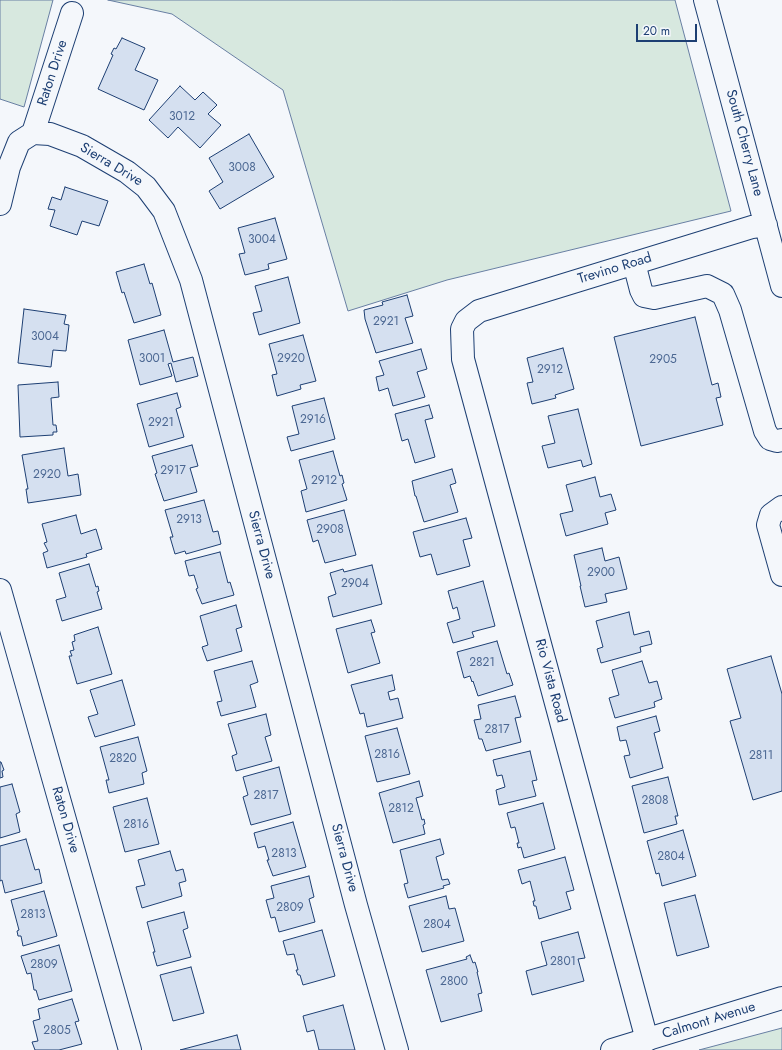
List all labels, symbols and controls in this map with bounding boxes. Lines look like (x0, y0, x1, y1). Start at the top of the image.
scale bar (638, 16, 699, 42)
text: 20 m (643, 22, 670, 40)
street label: Raton Drive (34, 38, 72, 108)
street label: South Cherry Lane (722, 88, 766, 198)
house number: 3012 (169, 110, 195, 124)
street label: Sierra Drive (77, 140, 145, 190)
house number: 3008 (228, 161, 256, 175)
house number: 3004 (248, 233, 276, 247)
street label: Trevino Road (576, 250, 654, 288)
house number: 2921 (373, 315, 399, 329)
house number: 3004 (31, 330, 59, 344)
house number: 3001 (139, 352, 165, 366)
house number: 2920 (277, 352, 305, 366)
house number: 2905 (649, 353, 677, 367)
house number: 2912 (537, 363, 563, 377)
house number: 2916 (300, 413, 326, 427)
house number: 2921 (148, 416, 174, 430)
house number: 2917 (160, 464, 186, 478)
house number: 2920 (33, 468, 61, 482)
house number: 2912 (311, 474, 337, 488)
street label: Sierra Drive (244, 509, 278, 581)
house number: 2913 (176, 513, 202, 527)
house number: 2908 (316, 523, 344, 537)
house number: 2900 (587, 566, 615, 580)
house number: 2904 (341, 577, 369, 591)
street label: Rio Vista Road (531, 637, 569, 725)
house number: 2821 (469, 656, 495, 670)
house number: 2817 (484, 723, 510, 737)
house number: 2816 (374, 748, 400, 762)
house number: 2811 (749, 749, 773, 763)
house number: 2820 (109, 752, 137, 766)
street label: Raton Drive (48, 785, 82, 855)
house number: 2817 (253, 789, 279, 803)
house number: 2808 (641, 794, 669, 808)
house number: 2812 (388, 802, 414, 816)
house number: 2816 (123, 818, 149, 832)
street label: Sierra Drive (327, 822, 361, 894)
house number: 2813 (271, 847, 297, 861)
house number: 2804 (657, 850, 685, 864)
house number: 2809 (276, 901, 304, 915)
house number: 2813 (20, 908, 46, 922)
house number: 2804 (423, 918, 451, 932)
house number: 2801 (550, 955, 576, 969)
house number: 2809 (30, 958, 58, 972)
house number: 2800 (440, 975, 468, 989)
street label: Calmont Avenue (660, 999, 758, 1043)
house number: 2805 (43, 1024, 71, 1038)

